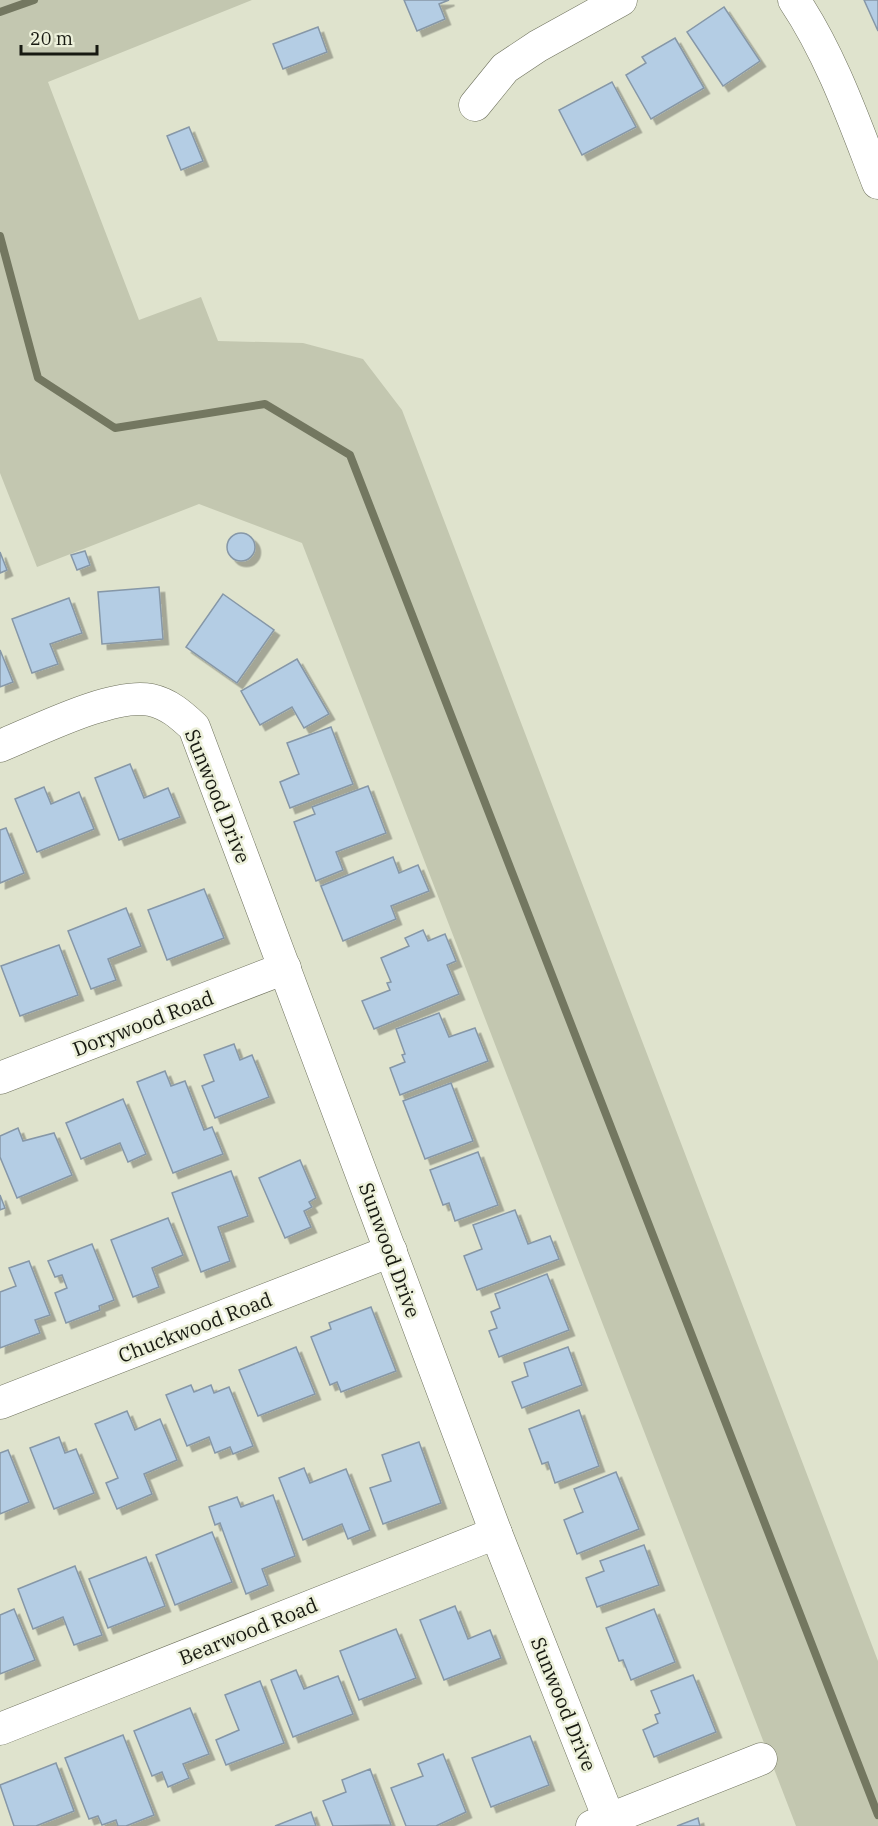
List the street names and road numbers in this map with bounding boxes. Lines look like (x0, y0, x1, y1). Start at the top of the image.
street label: Sunwood Drive (179, 725, 257, 867)
street label: Dorywood Road (69, 984, 217, 1062)
street label: Sunwood Drive (353, 1178, 427, 1322)
street label: Chuckwood Road (114, 1285, 276, 1369)
street label: Bearwood Road (175, 1591, 321, 1671)
street label: Sunwood Drive (525, 1633, 603, 1775)

